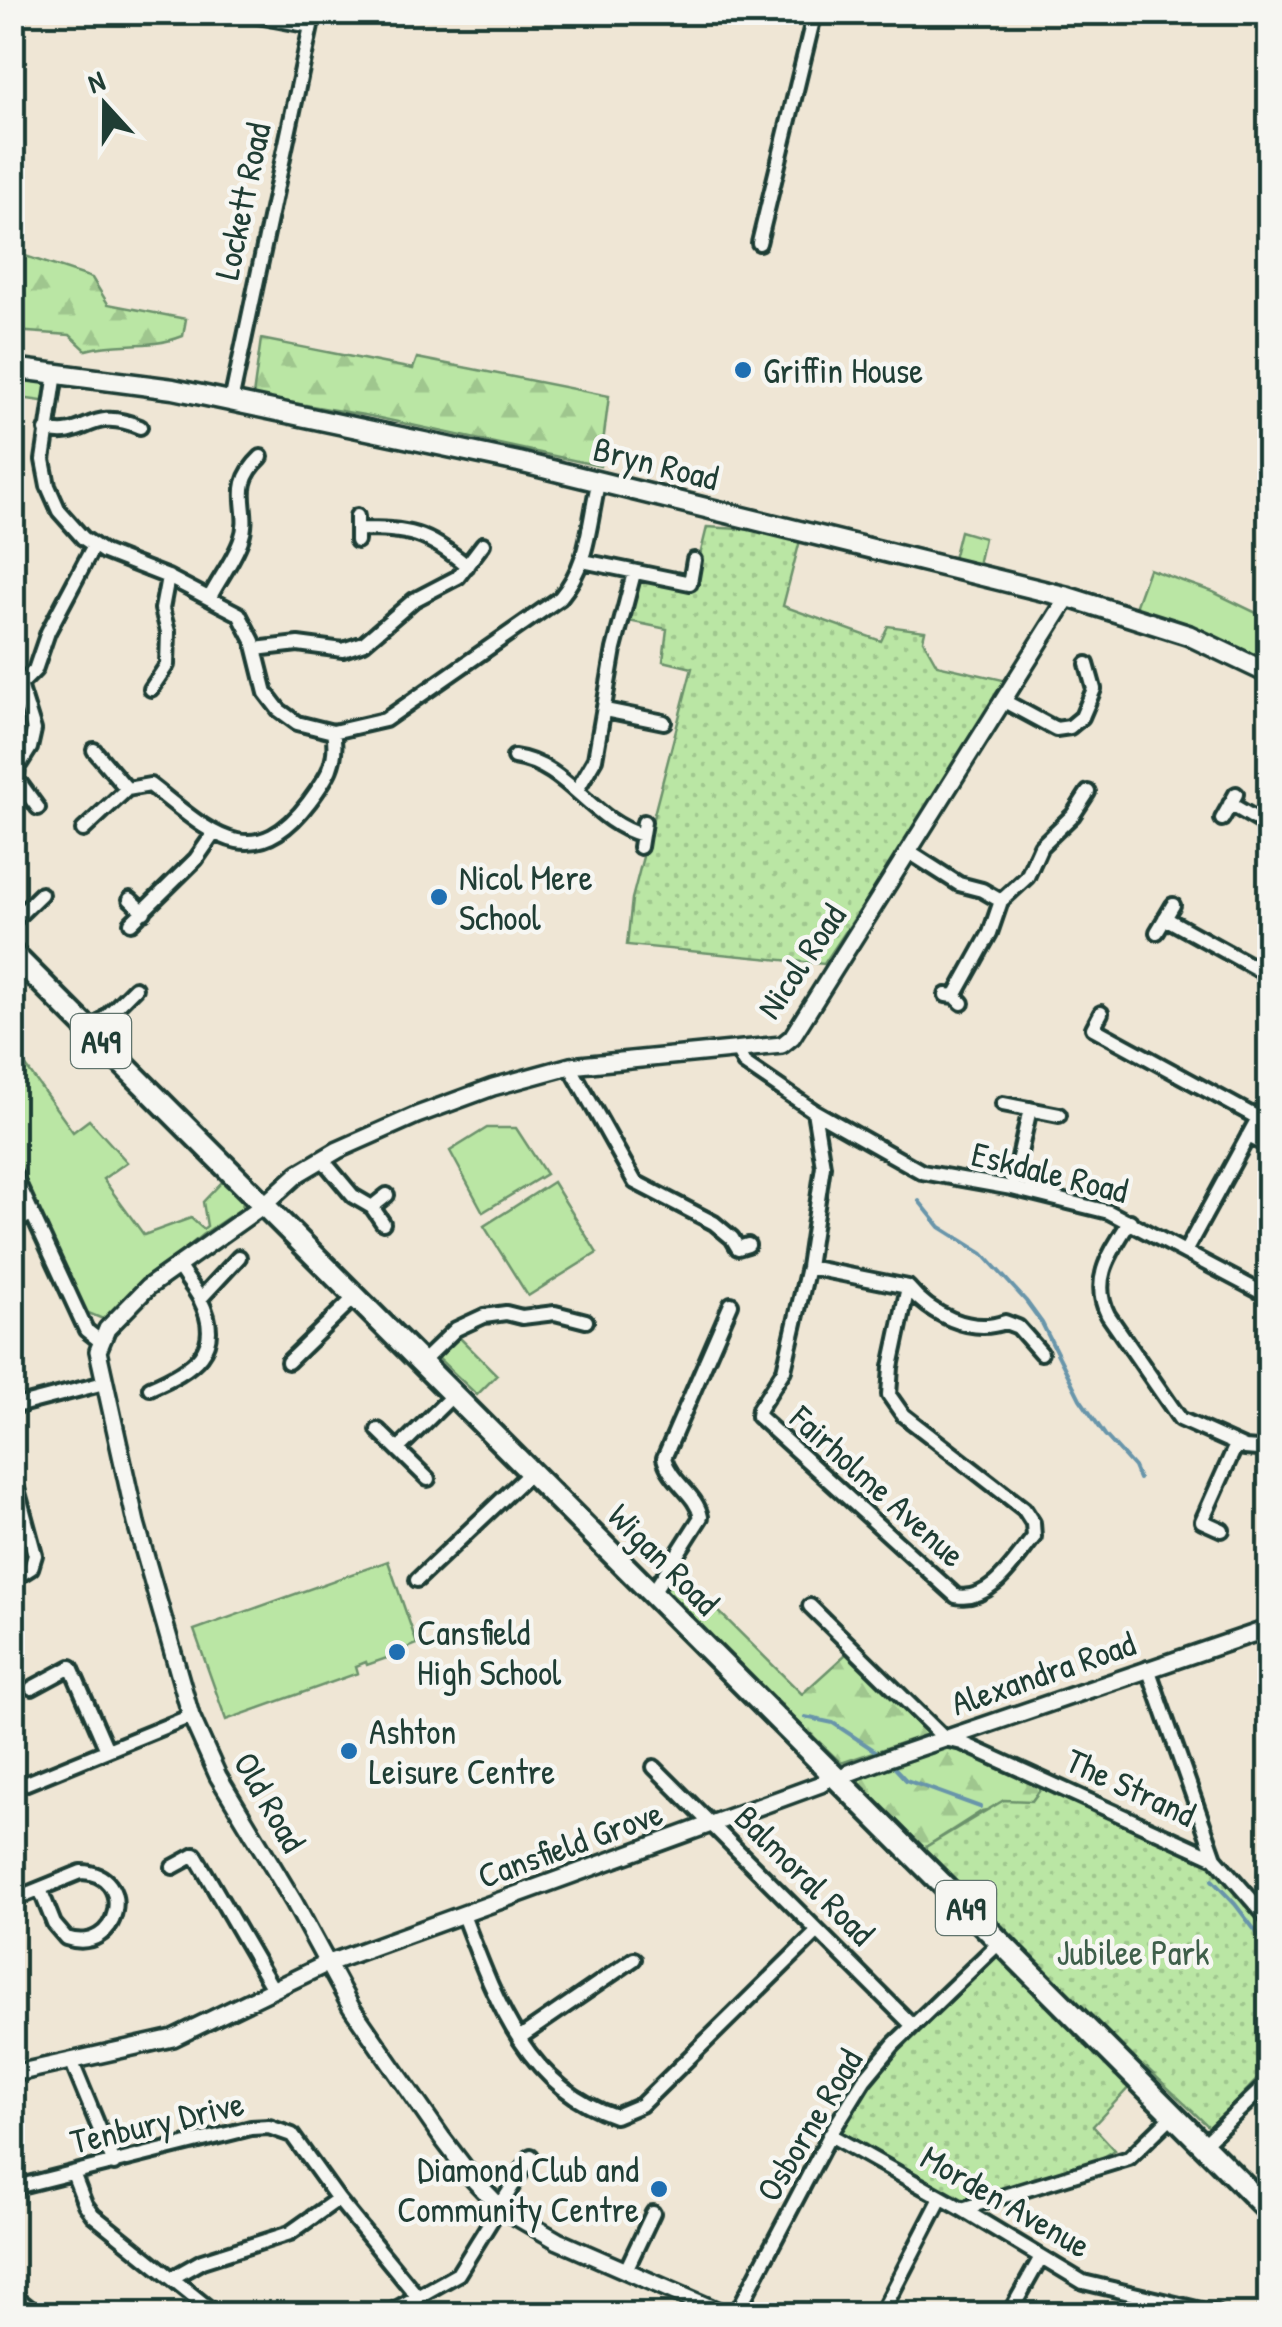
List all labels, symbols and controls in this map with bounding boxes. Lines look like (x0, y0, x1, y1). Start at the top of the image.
north arrow (55, 55, 155, 155)
text: N (82, 61, 110, 102)
street label: Lockett Road (203, 119, 281, 283)
place label: Griffin House (763, 347, 923, 394)
marker: Griffin House (732, 359, 754, 381)
street label: Bryn Road (589, 425, 723, 501)
place label: Nicol Mere School (459, 854, 593, 941)
marker: Nicol Mere School (428, 886, 450, 908)
street label: Nicol Road (745, 894, 857, 1028)
road number: A49 (71, 1014, 131, 1068)
street label: Eskdale Road (967, 1130, 1133, 1214)
street label: Fairholme Avenue (779, 1394, 976, 1577)
street label: Wigan Road (598, 1493, 730, 1625)
place label: Cansfield High School (417, 1609, 562, 1696)
street label: Alexandra Road (945, 1620, 1141, 1726)
marker: Cansfield High School (386, 1641, 408, 1663)
place label: Ashton Leisure Centre (369, 1708, 555, 1795)
street label: The Strand (1059, 1737, 1203, 1837)
marker: Ashton Leisure Centre (338, 1740, 360, 1762)
street label: Old Road (223, 1744, 317, 1860)
street label: Cansfield Grove (471, 1789, 669, 1899)
street label: Balmoral Road (725, 1795, 885, 1955)
road number: A49 (936, 1881, 996, 1935)
park label: Jubilee Park (1057, 1929, 1210, 1976)
street label: Osborne Road (745, 2040, 873, 2210)
street label: Tenbury Drive (66, 2079, 248, 2165)
street label: Morden Avenue (913, 2133, 1099, 2269)
place label: Diamond Club and Community Centre (397, 2146, 639, 2233)
marker: Diamond Club and Community Centre (648, 2178, 670, 2200)

